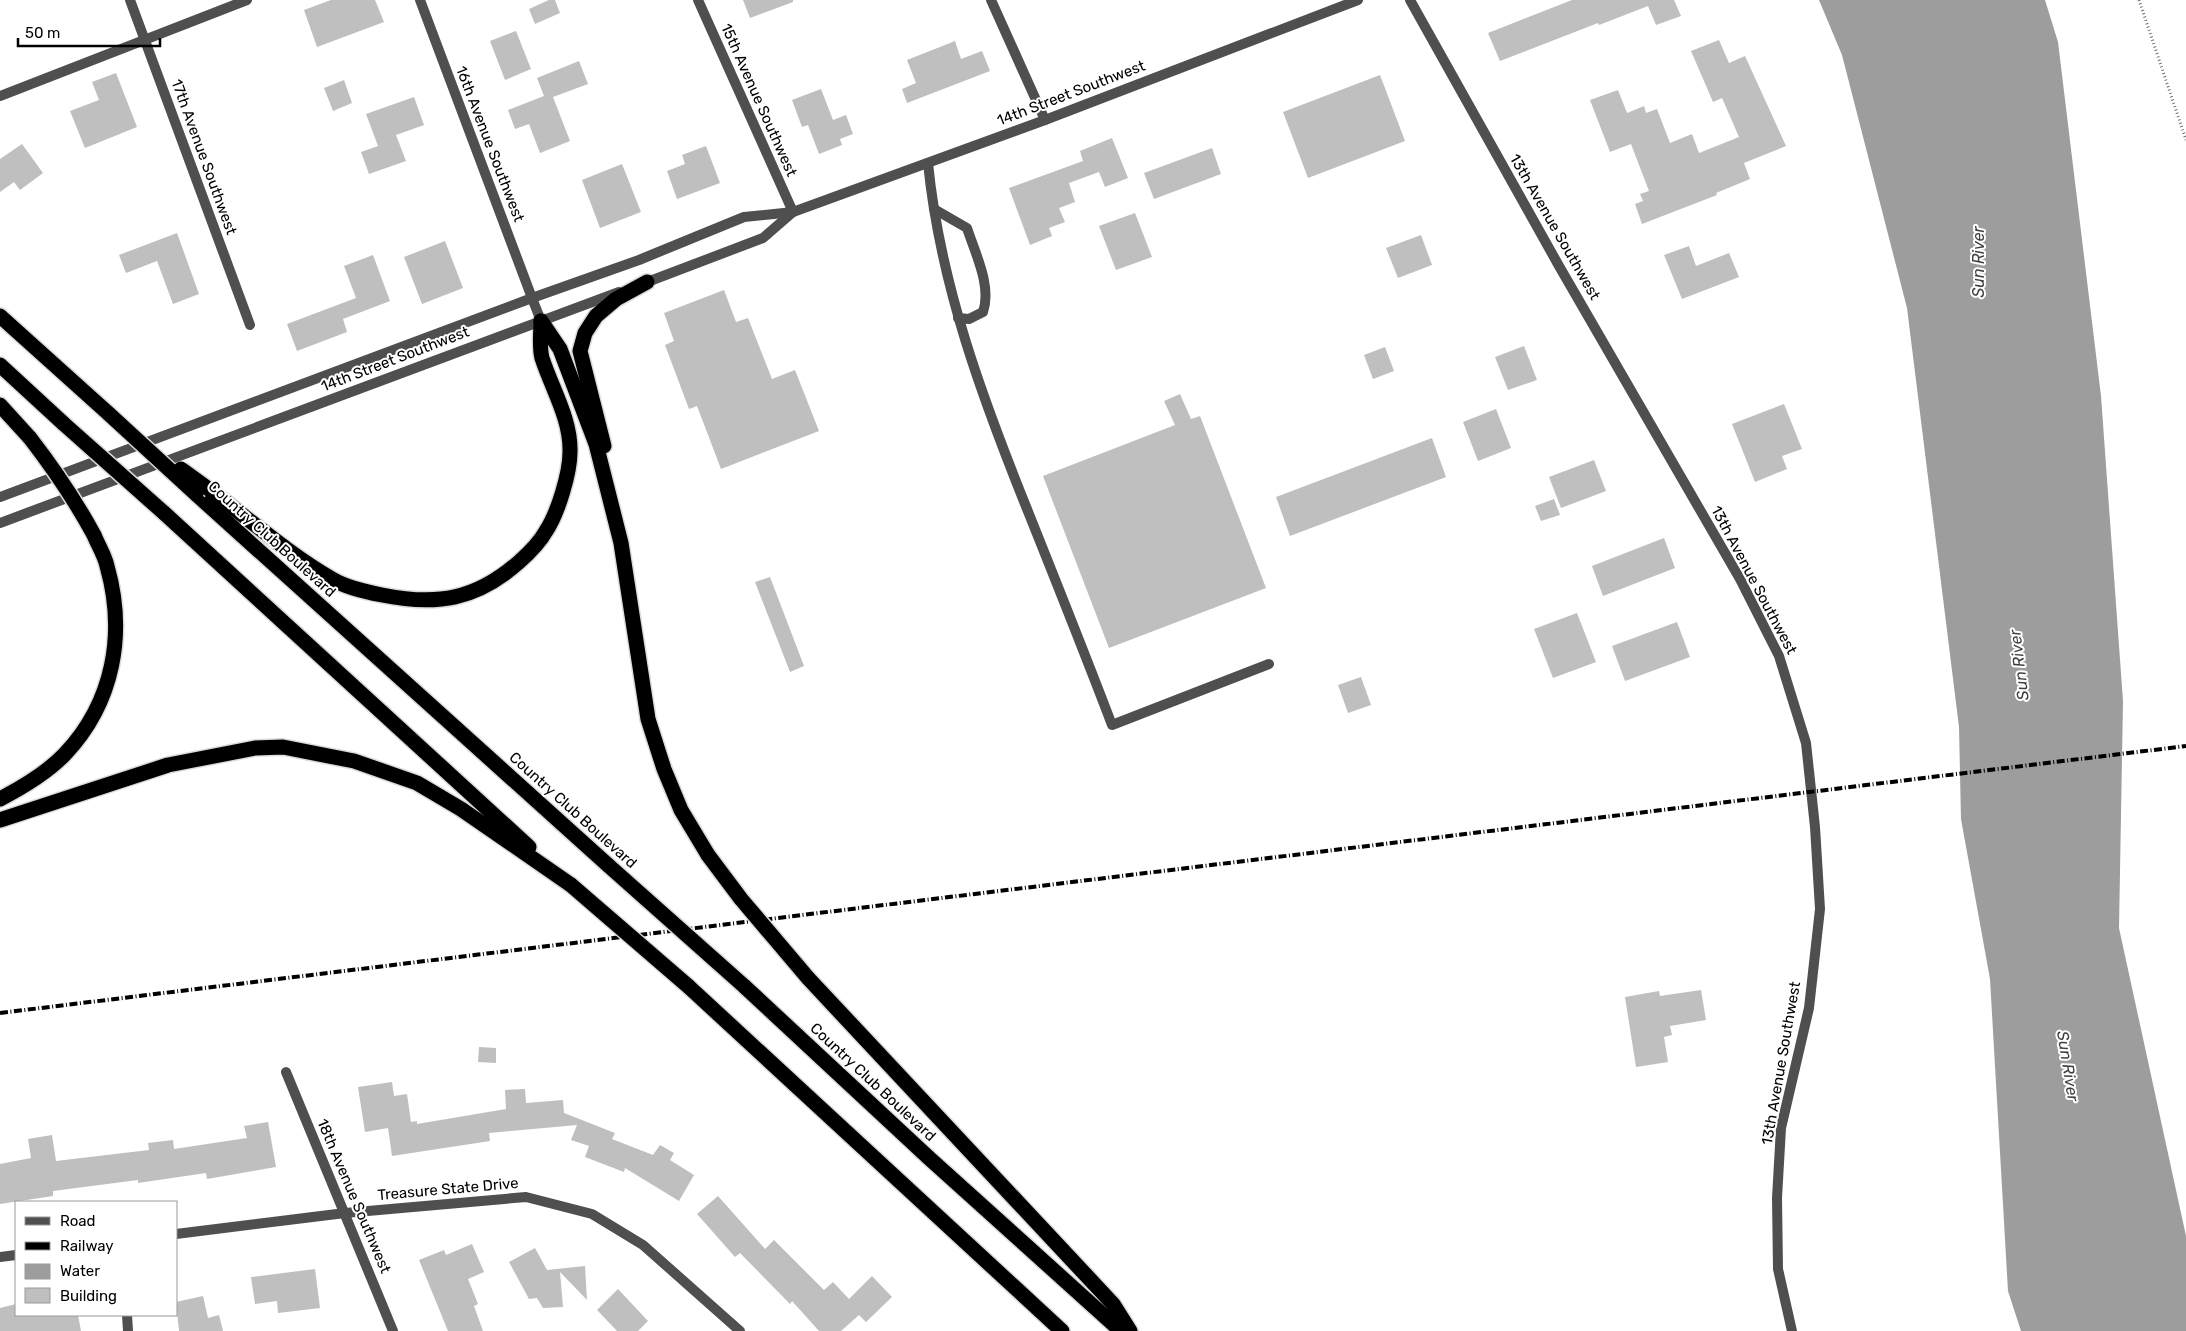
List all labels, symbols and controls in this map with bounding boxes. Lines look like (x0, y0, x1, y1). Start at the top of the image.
scale bar (18, 15, 160, 47)
street label: 15th Avenue Southwest (717, 21, 801, 179)
text: 50 m (25, 24, 60, 42)
street label: 14th Street Southwest (994, 56, 1148, 130)
street label: 16th Avenue Southwest (452, 63, 528, 225)
street label: 17th Avenue Southwest (167, 77, 241, 237)
street label: 13th Avenue Southwest (1506, 151, 1604, 303)
water label: Sun River (1969, 226, 1988, 298)
street label: 14th Street Southwest (318, 322, 472, 396)
street label: Country Club Boulevard (205, 477, 339, 601)
street label: 13th Avenue Southwest (1707, 503, 1801, 657)
water label: Sun River (2005, 628, 2033, 702)
street label: Country Club Boulevard (506, 748, 640, 872)
street label: 13th Avenue Southwest (1758, 980, 1804, 1146)
street label: Country Club Boulevard (806, 1019, 940, 1145)
water label: Sun River (2053, 1029, 2083, 1104)
street label: 18th Avenue Southwest (313, 1116, 395, 1276)
street label: Treasure State Drive (377, 1174, 519, 1204)
legend (15, 1201, 178, 1316)
text: Road (60, 1212, 96, 1230)
text: Railway (60, 1237, 114, 1255)
text: Water (60, 1262, 100, 1280)
text: Building (60, 1287, 117, 1305)

